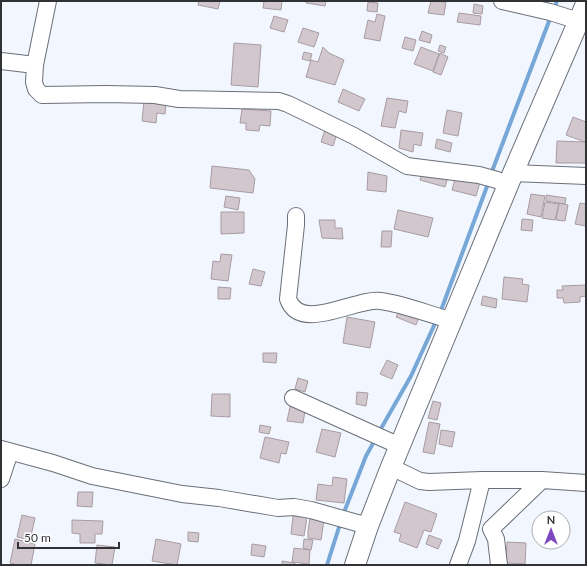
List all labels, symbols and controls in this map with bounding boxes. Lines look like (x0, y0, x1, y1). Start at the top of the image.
north arrow (531, 510, 571, 550)
text: N (547, 513, 555, 526)
scale bar (18, 524, 119, 550)
text: 50 m (24, 530, 51, 545)

